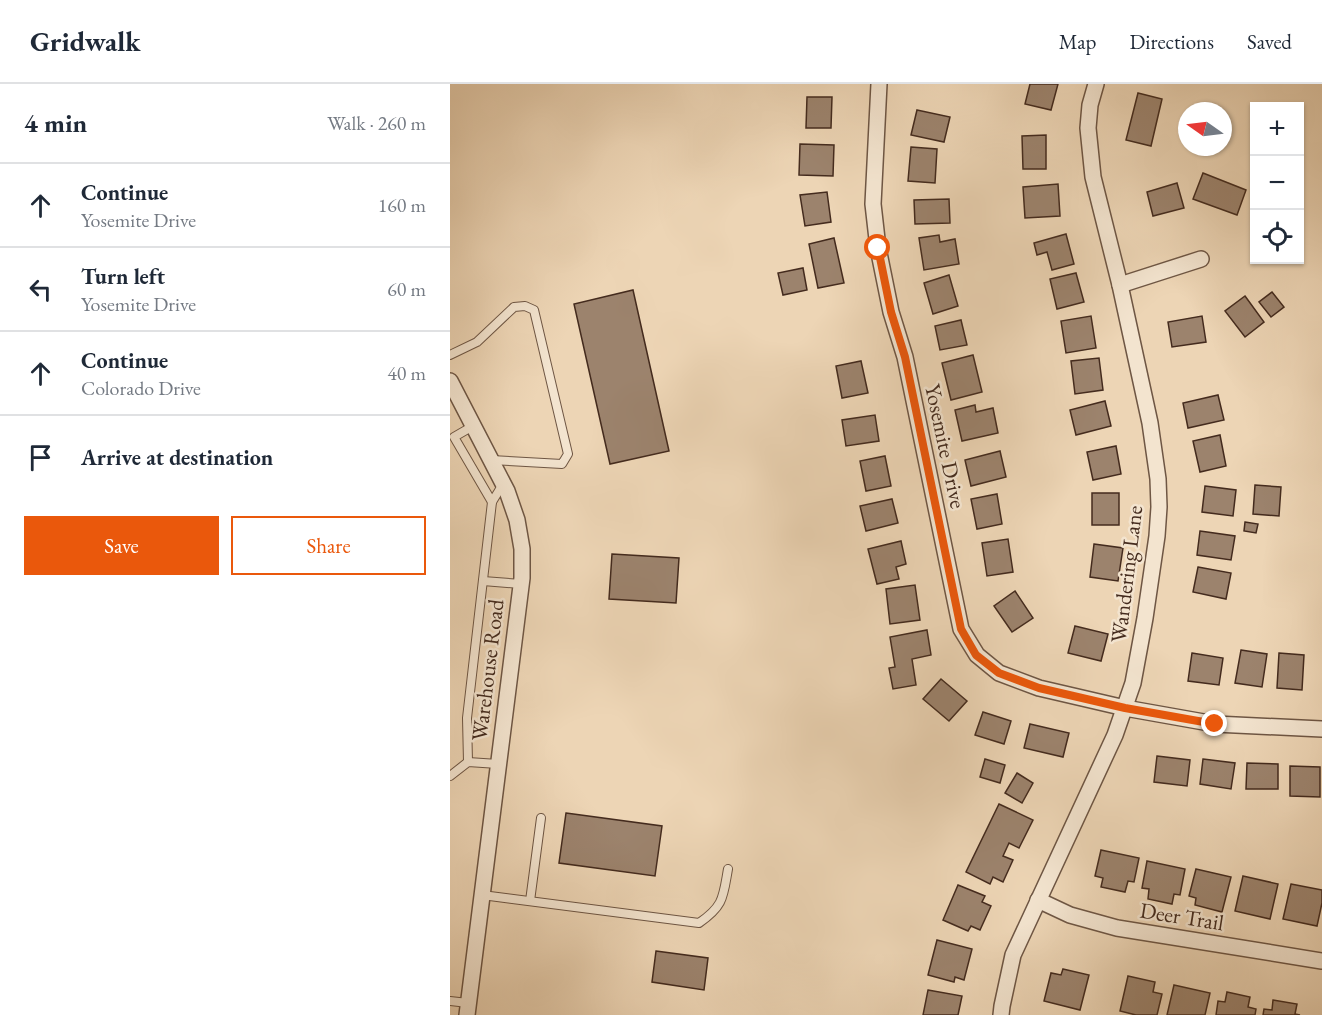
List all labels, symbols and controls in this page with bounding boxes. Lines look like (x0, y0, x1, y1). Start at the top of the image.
text: Gridwalk (30, 23, 141, 59)
text: Map (1059, 28, 1096, 55)
text: Directions (1129, 28, 1214, 55)
text: Saved (1247, 28, 1292, 55)
north arrow (1178, 102, 1232, 156)
map controls (1250, 102, 1304, 264)
button: + (1250, 102, 1304, 156)
text: 4 min (24, 106, 87, 140)
text: Walk · 260 m (327, 110, 426, 136)
button: − (1250, 156, 1304, 210)
text: Continue (81, 178, 168, 207)
icon: ahead (24, 189, 57, 222)
text: 160 m (378, 192, 426, 218)
text: Yosemite Drive (81, 207, 196, 233)
button: locate (1250, 210, 1304, 264)
route start (864, 234, 890, 260)
text: Turn left (81, 262, 165, 291)
icon: left (24, 273, 57, 306)
text: 60 m (387, 276, 426, 302)
text: Yosemite Drive (81, 291, 196, 317)
text: Continue (81, 346, 168, 375)
icon: ahead (24, 357, 57, 390)
text: 40 m (387, 360, 426, 386)
text: Colorado Drive (81, 375, 201, 401)
street label: Yosemite Drive (918, 381, 973, 511)
icon: arrive (24, 441, 57, 474)
text: Arrive at destination (81, 443, 273, 472)
street label: Wandering Lane (1104, 503, 1149, 644)
button: Save (24, 516, 219, 575)
button: Share (231, 516, 426, 575)
street label: Warehouse Road (464, 597, 511, 743)
route end (1201, 710, 1227, 736)
street label: Deer Trail (1138, 896, 1226, 937)

